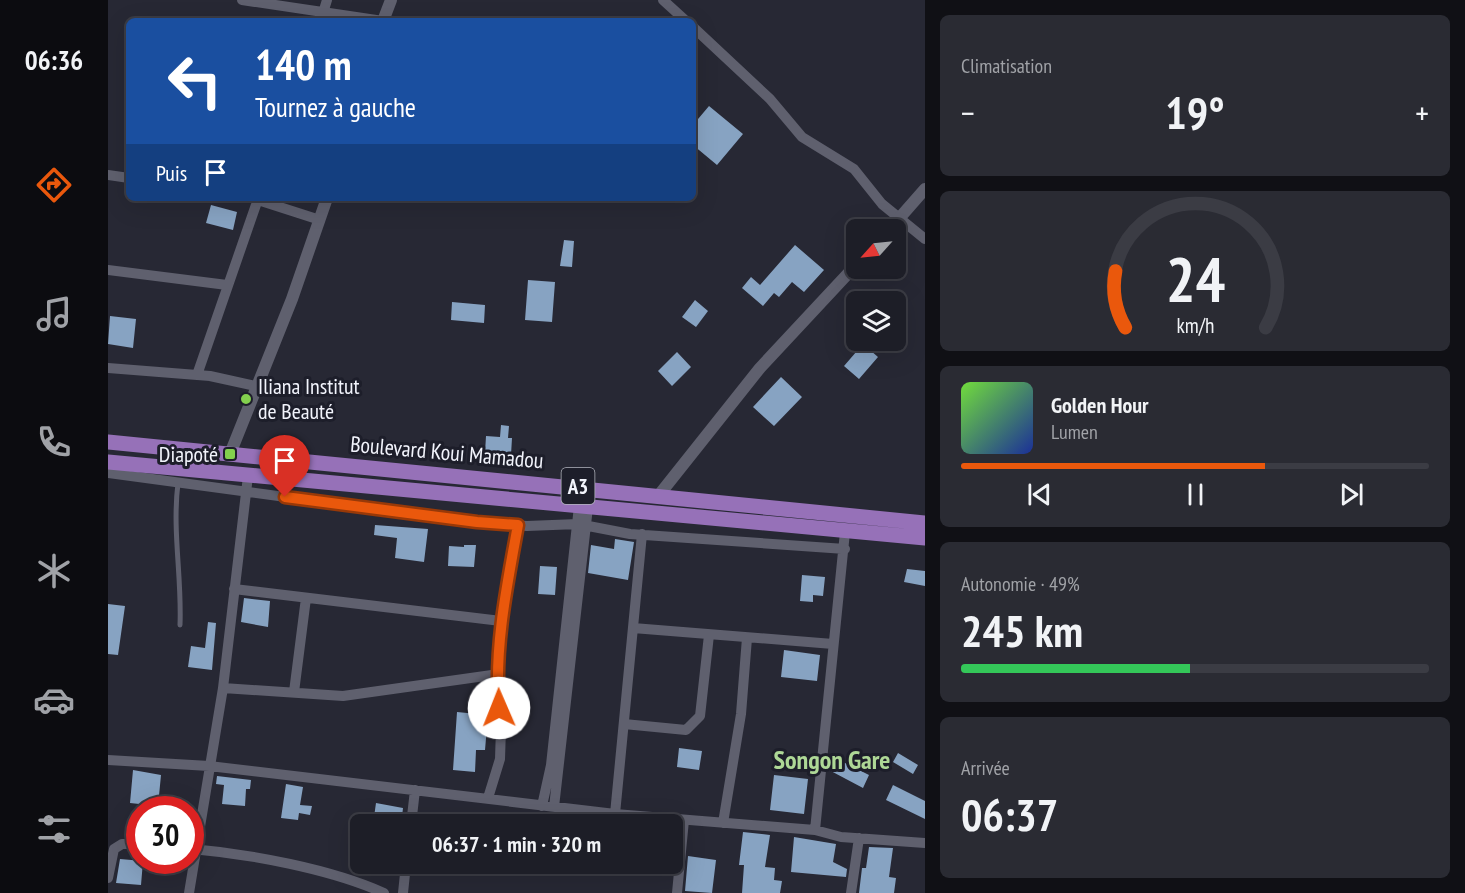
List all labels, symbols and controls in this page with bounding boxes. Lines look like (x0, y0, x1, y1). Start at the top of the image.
text: 140 m (255, 37, 352, 92)
icon: left (156, 42, 234, 120)
text: 06:36 (25, 43, 83, 77)
text: Climatisation (961, 53, 1052, 79)
text: 19° (1165, 83, 1225, 141)
text: Tournez à gauche (255, 90, 416, 124)
text: − (961, 91, 975, 134)
text: + (1415, 91, 1429, 134)
icon: arrive (199, 156, 232, 189)
text: Puis (156, 159, 187, 187)
icon: directions (33, 164, 75, 206)
north arrow (846, 219, 906, 279)
map controls (846, 219, 906, 351)
text: 24 (1165, 238, 1225, 319)
button: layers (846, 291, 906, 351)
icon: music (33, 293, 75, 335)
text: km/h (1176, 311, 1214, 339)
place label: Iliana Institut de Beauté (258, 372, 360, 425)
text: Golden Hour (1051, 391, 1149, 419)
marker: Iliana Institut de Beauté (239, 392, 253, 406)
text: Lumen (1051, 419, 1098, 445)
icon: phone (33, 421, 75, 463)
street label: Boulevard Koui Mamadou (349, 430, 545, 474)
pin (259, 435, 310, 497)
place label: Diapoté (159, 440, 218, 468)
icon: arrive (268, 444, 301, 477)
marker: Diapoté (223, 447, 237, 461)
road number: A3 (562, 468, 594, 504)
icon: previous (1023, 478, 1056, 511)
icon: pause (1179, 478, 1212, 511)
icon: next (1335, 478, 1368, 511)
icon: climate (33, 550, 75, 592)
text: Autonomie · 49% (961, 571, 1080, 597)
text: 245 km (961, 601, 1083, 659)
position arrow (467, 676, 531, 740)
icon: car (33, 679, 75, 721)
district label: Songon Gare (774, 743, 890, 776)
text: Arrivée (961, 755, 1010, 781)
text: 06:37 (961, 785, 1058, 843)
speed limit sign: 30 (126, 796, 204, 874)
icon: filters (33, 808, 75, 850)
text: 06:37 · 1 min · 320 m (432, 830, 601, 858)

